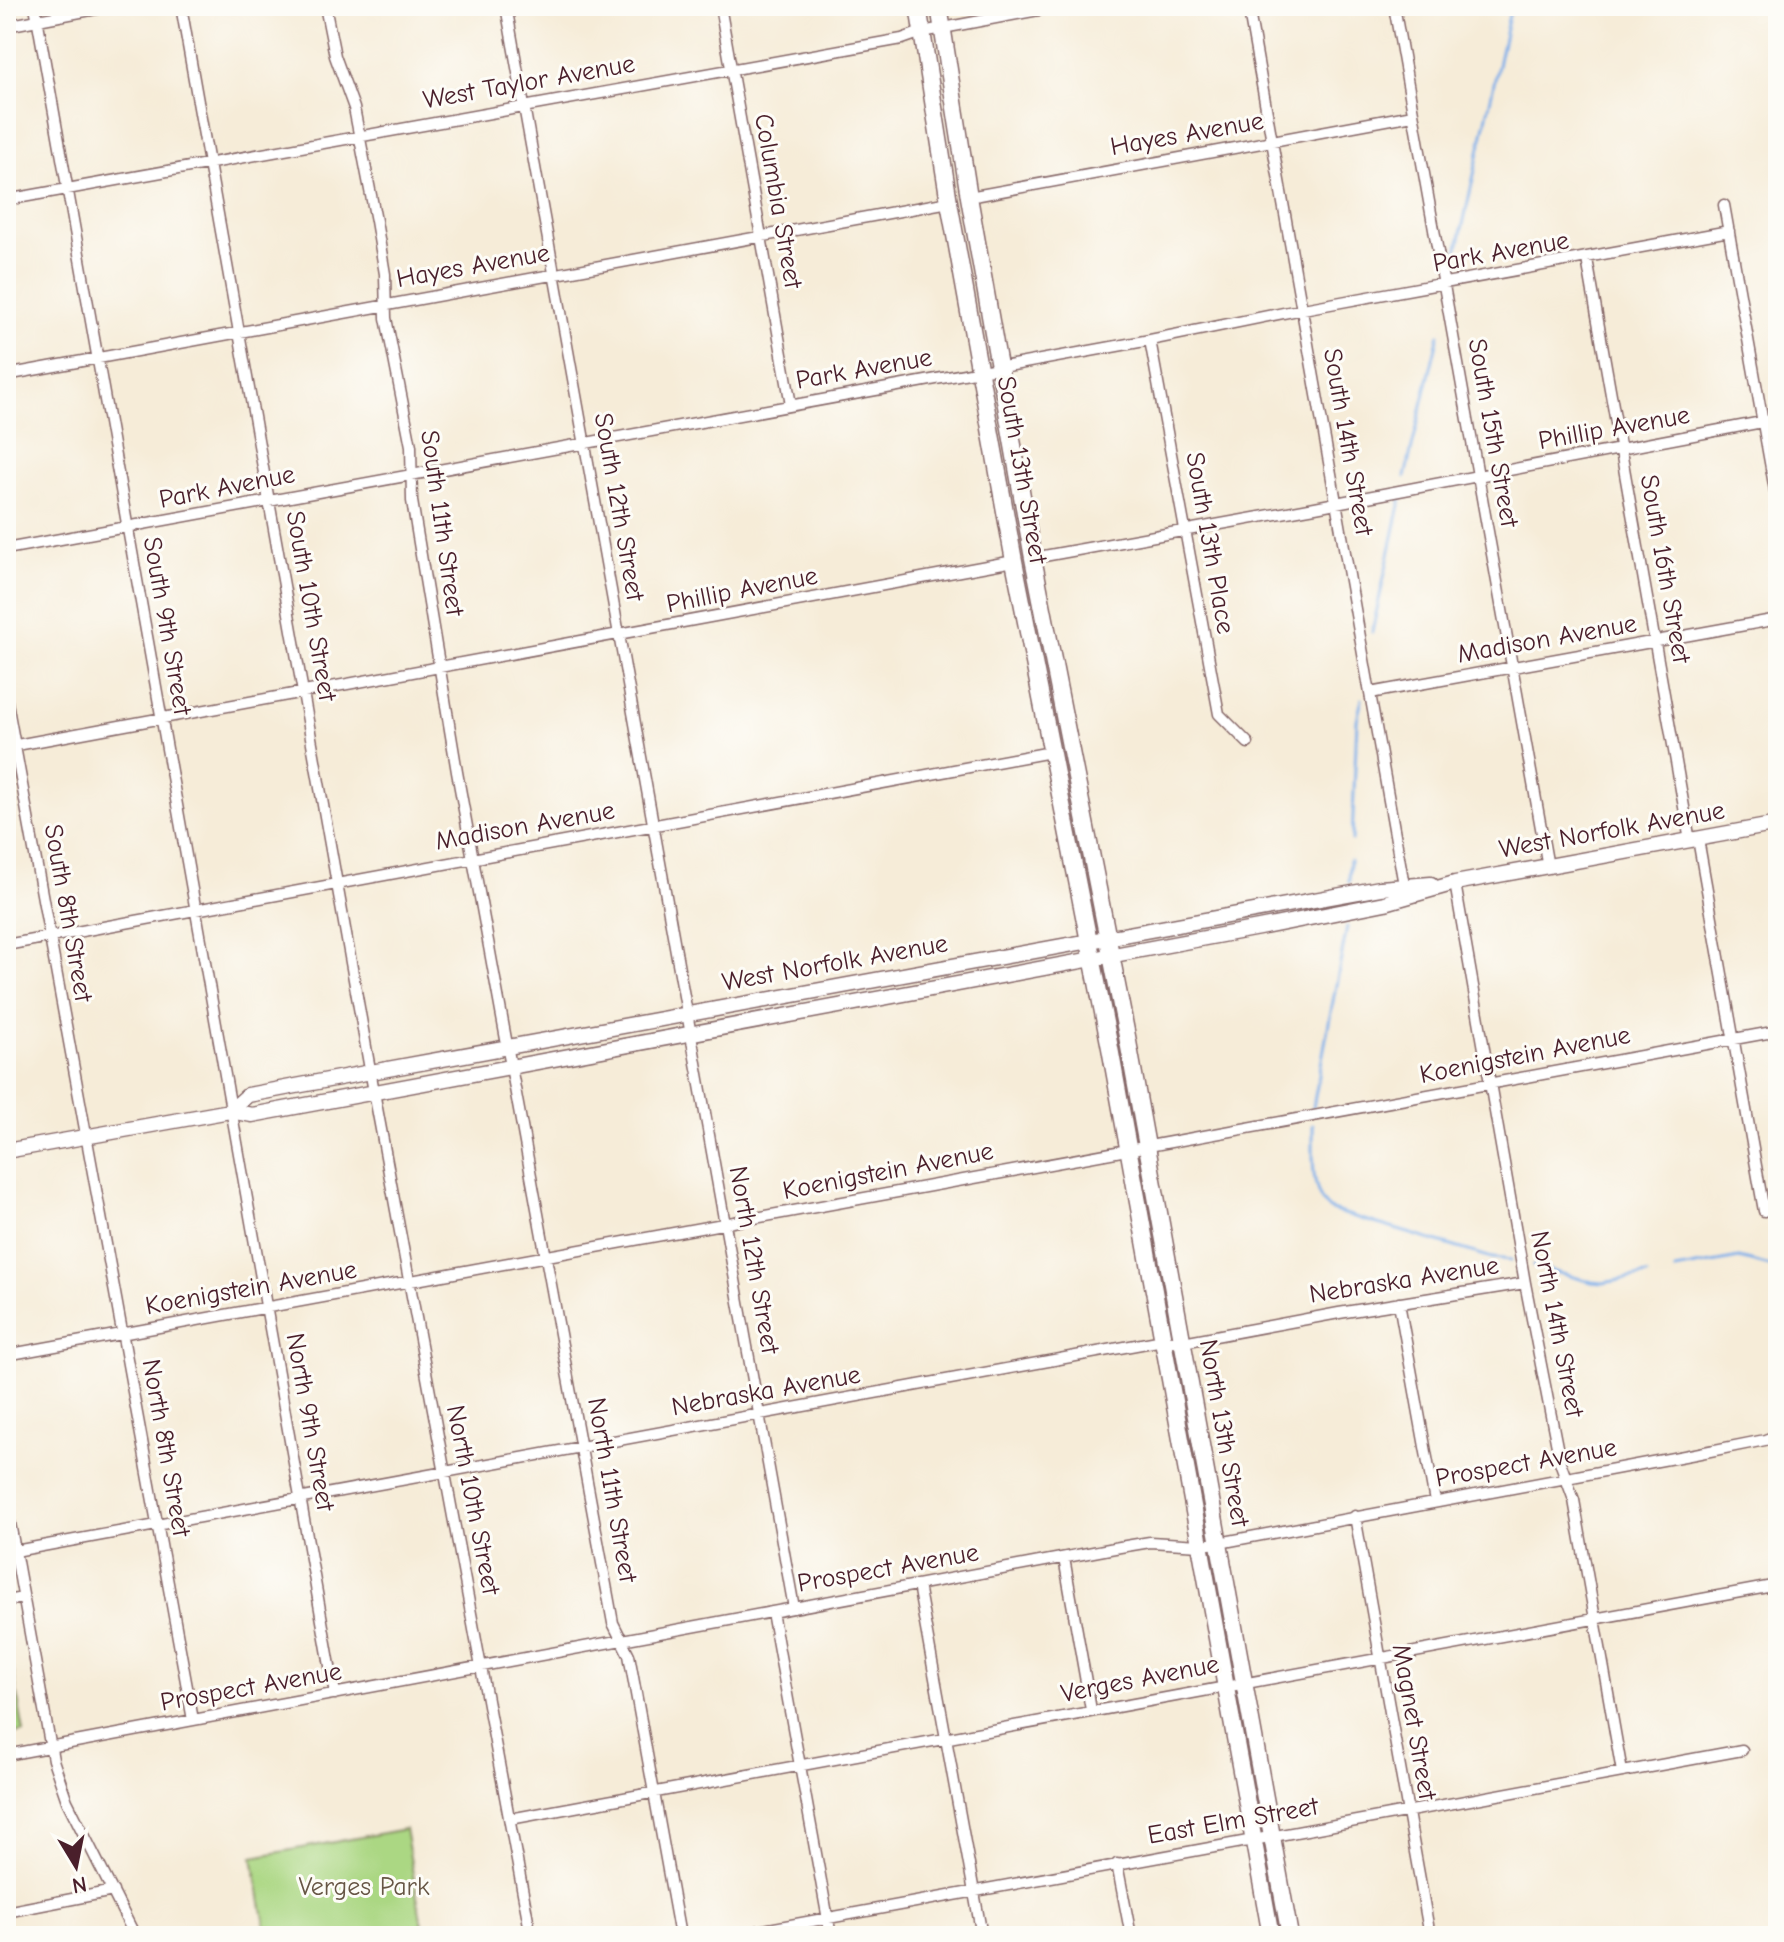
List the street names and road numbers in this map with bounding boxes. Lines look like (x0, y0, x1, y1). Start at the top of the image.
street label: West Taylor Avenue (421, 49, 637, 115)
street label: Hayes Avenue (1108, 106, 1266, 162)
street label: Columbia Street (748, 111, 808, 292)
street label: Park Avenue (1431, 225, 1571, 279)
street label: Hayes Avenue (394, 238, 552, 294)
street label: South 15th Street (1462, 336, 1525, 531)
street label: Park Avenue (794, 342, 934, 396)
street label: South 14th Street (1317, 346, 1379, 539)
street label: South 13th Street (991, 374, 1054, 568)
street label: Phillip Avenue (1536, 400, 1692, 456)
street label: South 12th Street (588, 411, 651, 605)
street label: South 11th Street (414, 428, 470, 619)
street label: South 13th Place (1179, 450, 1241, 636)
street label: Park Avenue (157, 459, 297, 515)
street label: South 16th Street (1634, 472, 1697, 667)
street label: South 10th Street (279, 508, 343, 705)
street label: South 9th Street (137, 535, 198, 719)
street label: Phillip Avenue (664, 561, 820, 619)
street label: Madison Avenue (1455, 608, 1639, 670)
street label: Madison Avenue (433, 795, 617, 857)
street label: West Norfolk Avenue (1497, 795, 1727, 865)
street label: South 8th Street (38, 822, 99, 1006)
street label: West Norfolk Avenue (720, 928, 950, 998)
street label: Koenigstein Avenue (1417, 1020, 1633, 1090)
street label: Koenigstein Avenue (780, 1136, 996, 1206)
street label: North 12th Street (723, 1164, 786, 1358)
street label: North 14th Street (1524, 1228, 1590, 1421)
street label: Nebraska Avenue (1307, 1250, 1501, 1310)
street label: Koenigstein Avenue (143, 1255, 359, 1321)
street label: North 9th Street (280, 1331, 341, 1515)
street label: North 13th Street (1193, 1337, 1256, 1531)
street label: North 8th Street (136, 1357, 197, 1541)
street label: Nebraska Avenue (669, 1360, 863, 1422)
street label: North 11th Street (581, 1395, 643, 1586)
street label: North 10th Street (440, 1403, 506, 1599)
street label: Prospect Avenue (1433, 1432, 1619, 1494)
street label: Prospect Avenue (795, 1537, 981, 1599)
street label: Magnet Street (1386, 1642, 1443, 1804)
street label: Verges Avenue (1058, 1649, 1222, 1709)
street label: Prospect Avenue (158, 1656, 344, 1718)
street label: East Elm Street (1145, 1791, 1322, 1851)

